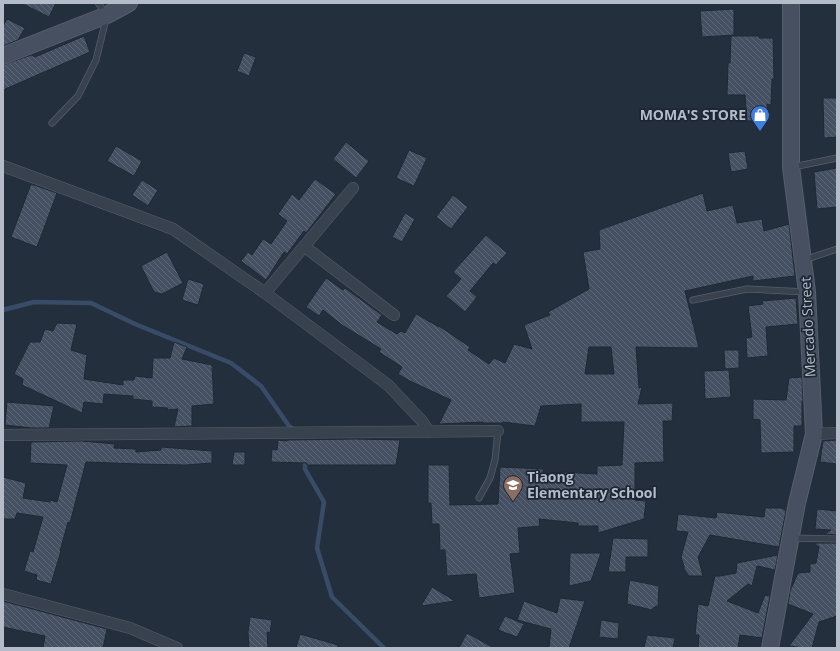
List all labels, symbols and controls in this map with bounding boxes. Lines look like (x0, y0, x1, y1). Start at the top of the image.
shop icon: MOMA'S STORE (749, 104, 771, 132)
place label: MOMA'S STORE (640, 105, 746, 124)
street label: Mercado Street (795, 276, 820, 378)
place label: Tiaong Elementary School (527, 467, 657, 502)
school or university icon: Tiaong Elementary School (502, 474, 524, 502)

